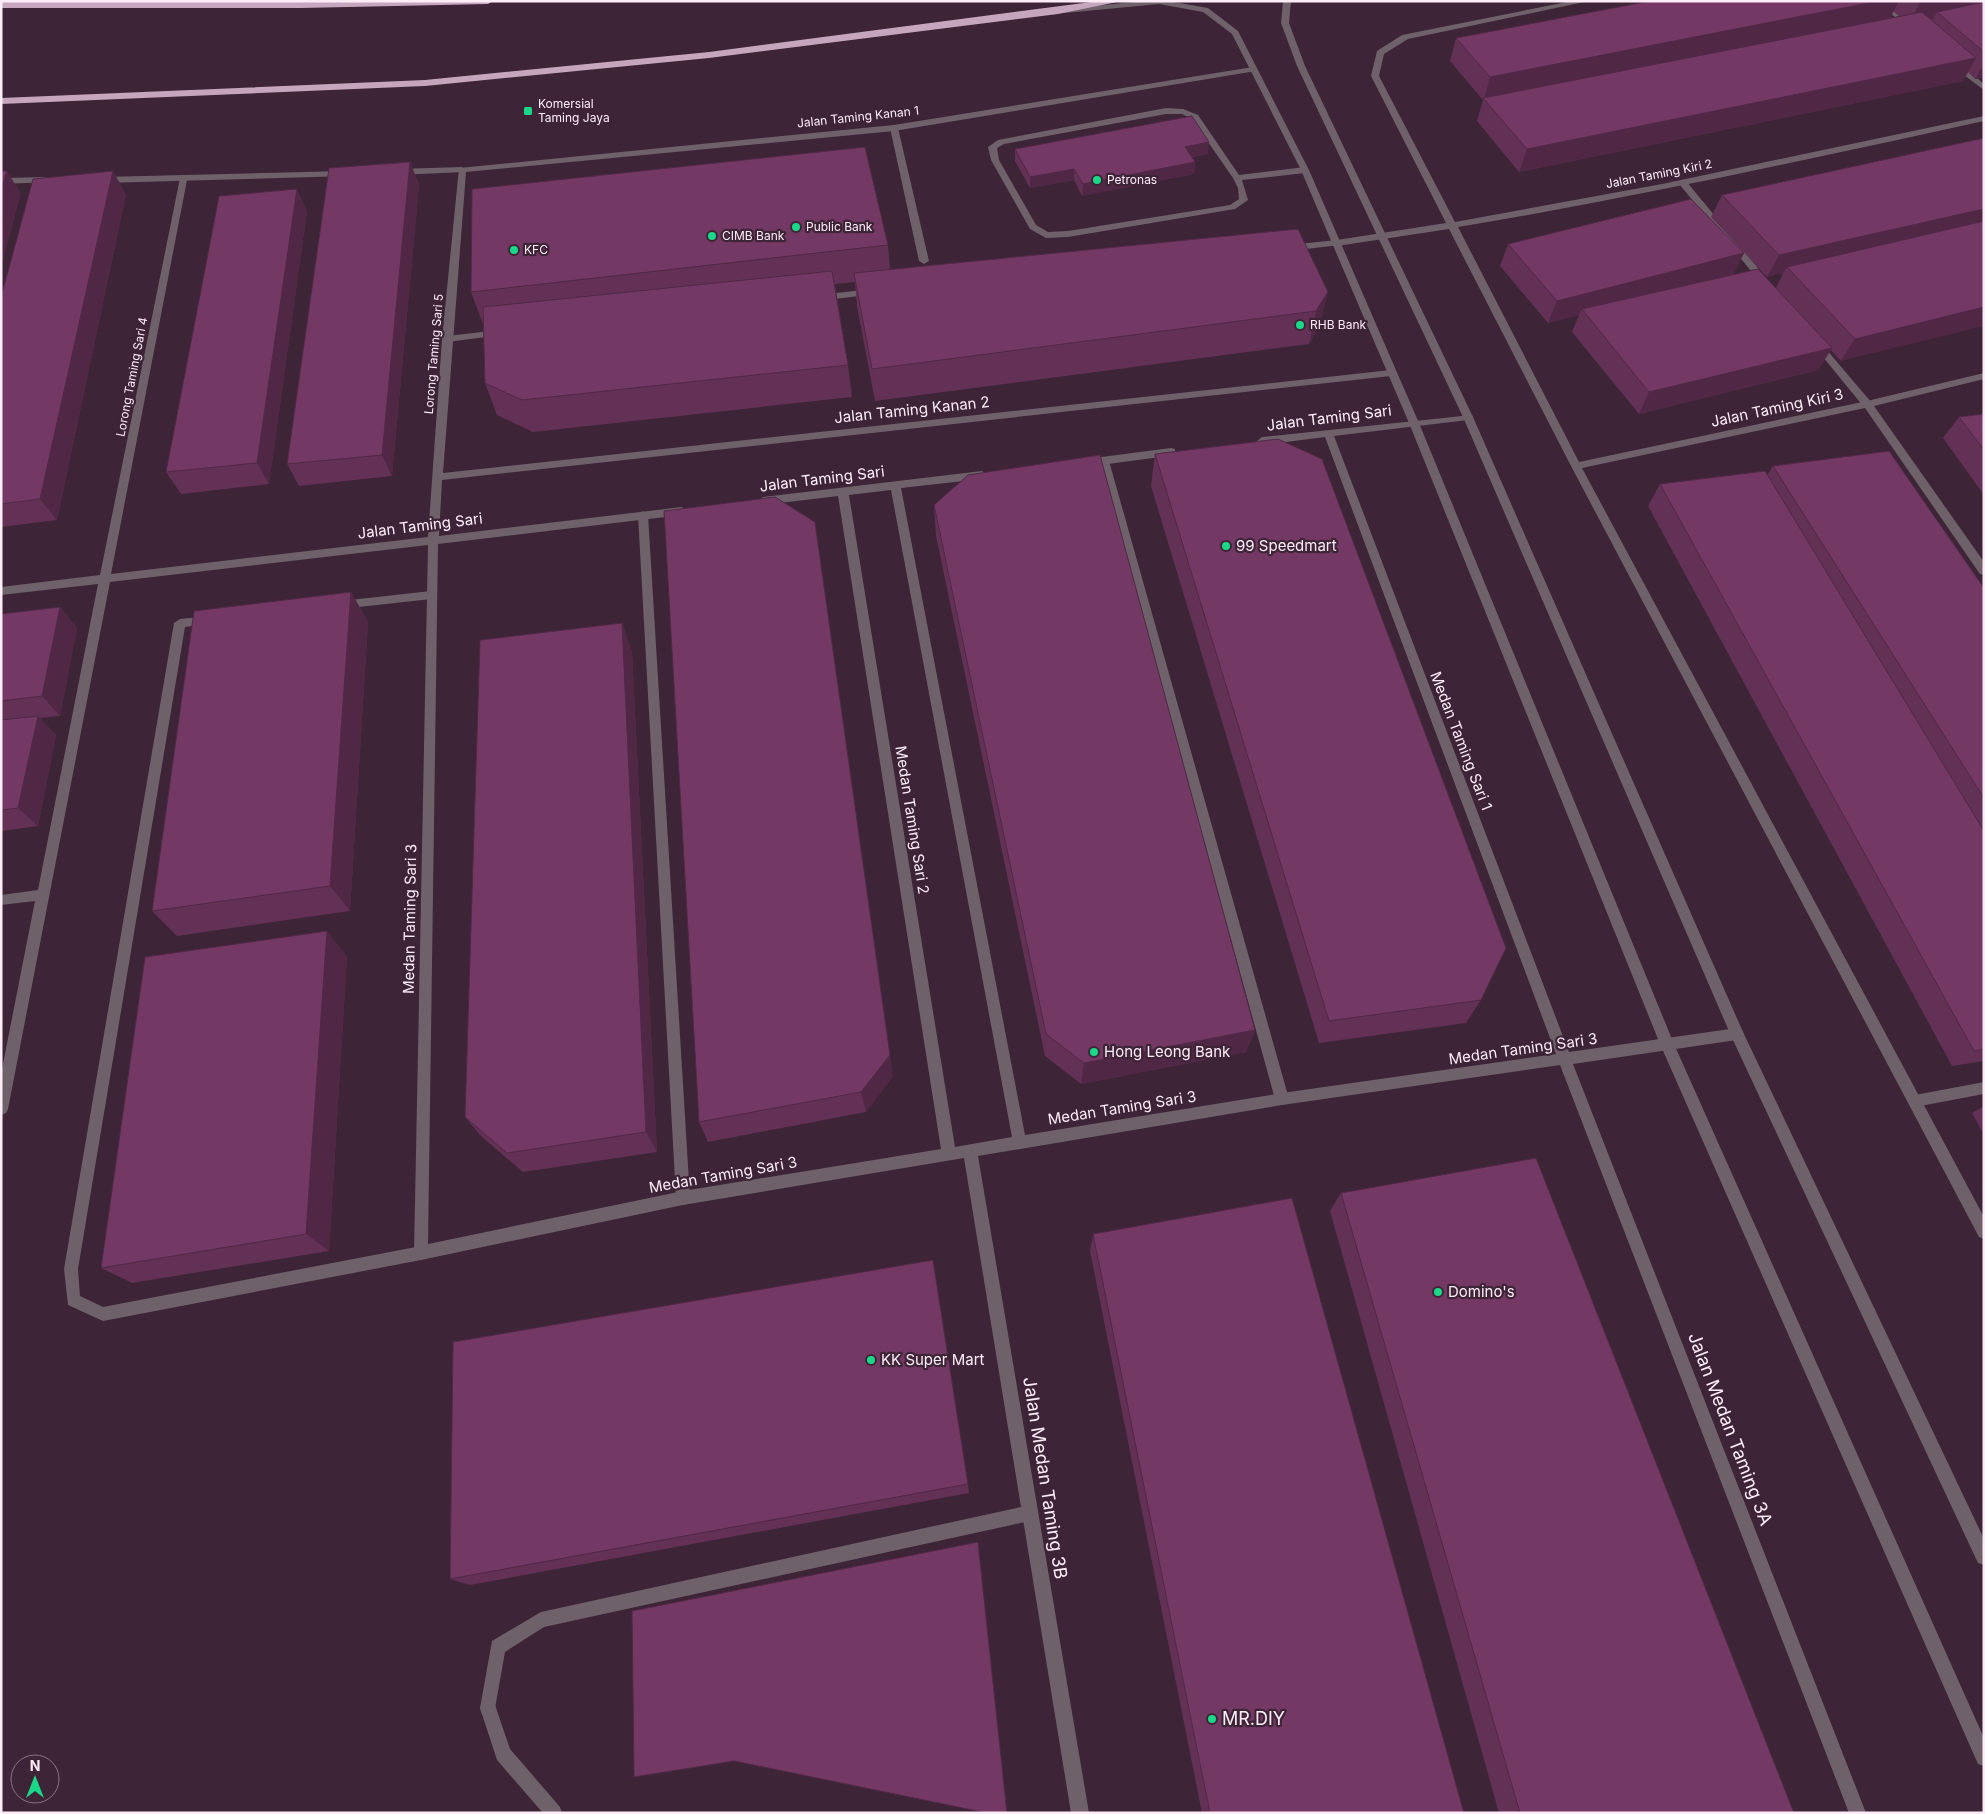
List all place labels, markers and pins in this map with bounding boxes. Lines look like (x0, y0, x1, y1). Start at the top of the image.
place label: Komersial Taming Jaya (538, 96, 610, 125)
marker: Komersial Taming Jaya (522, 105, 534, 117)
place label: Petronas (1107, 172, 1157, 187)
marker: Petronas (1091, 174, 1103, 186)
place label: Public Bank (806, 219, 873, 234)
marker: Public Bank (790, 221, 802, 233)
place label: CIMB Bank (722, 228, 785, 243)
marker: CIMB Bank (706, 230, 718, 242)
place label: KFC (524, 242, 548, 257)
marker: KFC (508, 244, 520, 256)
place label: RHB Bank (1310, 317, 1367, 332)
marker: RHB Bank (1294, 319, 1306, 331)
place label: 99 Speedmart (1236, 536, 1337, 555)
marker: 99 Speedmart (1220, 540, 1232, 552)
place label: Hong Leong Bank (1104, 1042, 1231, 1061)
marker: Hong Leong Bank (1088, 1046, 1100, 1058)
place label: Domino's (1448, 1282, 1515, 1301)
marker: Domino's (1432, 1286, 1444, 1298)
place label: KK Super Mart (881, 1350, 985, 1369)
marker: KK Super Mart (865, 1354, 877, 1366)
place label: MR.DIY (1222, 1708, 1285, 1729)
marker: MR.DIY (1206, 1713, 1218, 1725)

